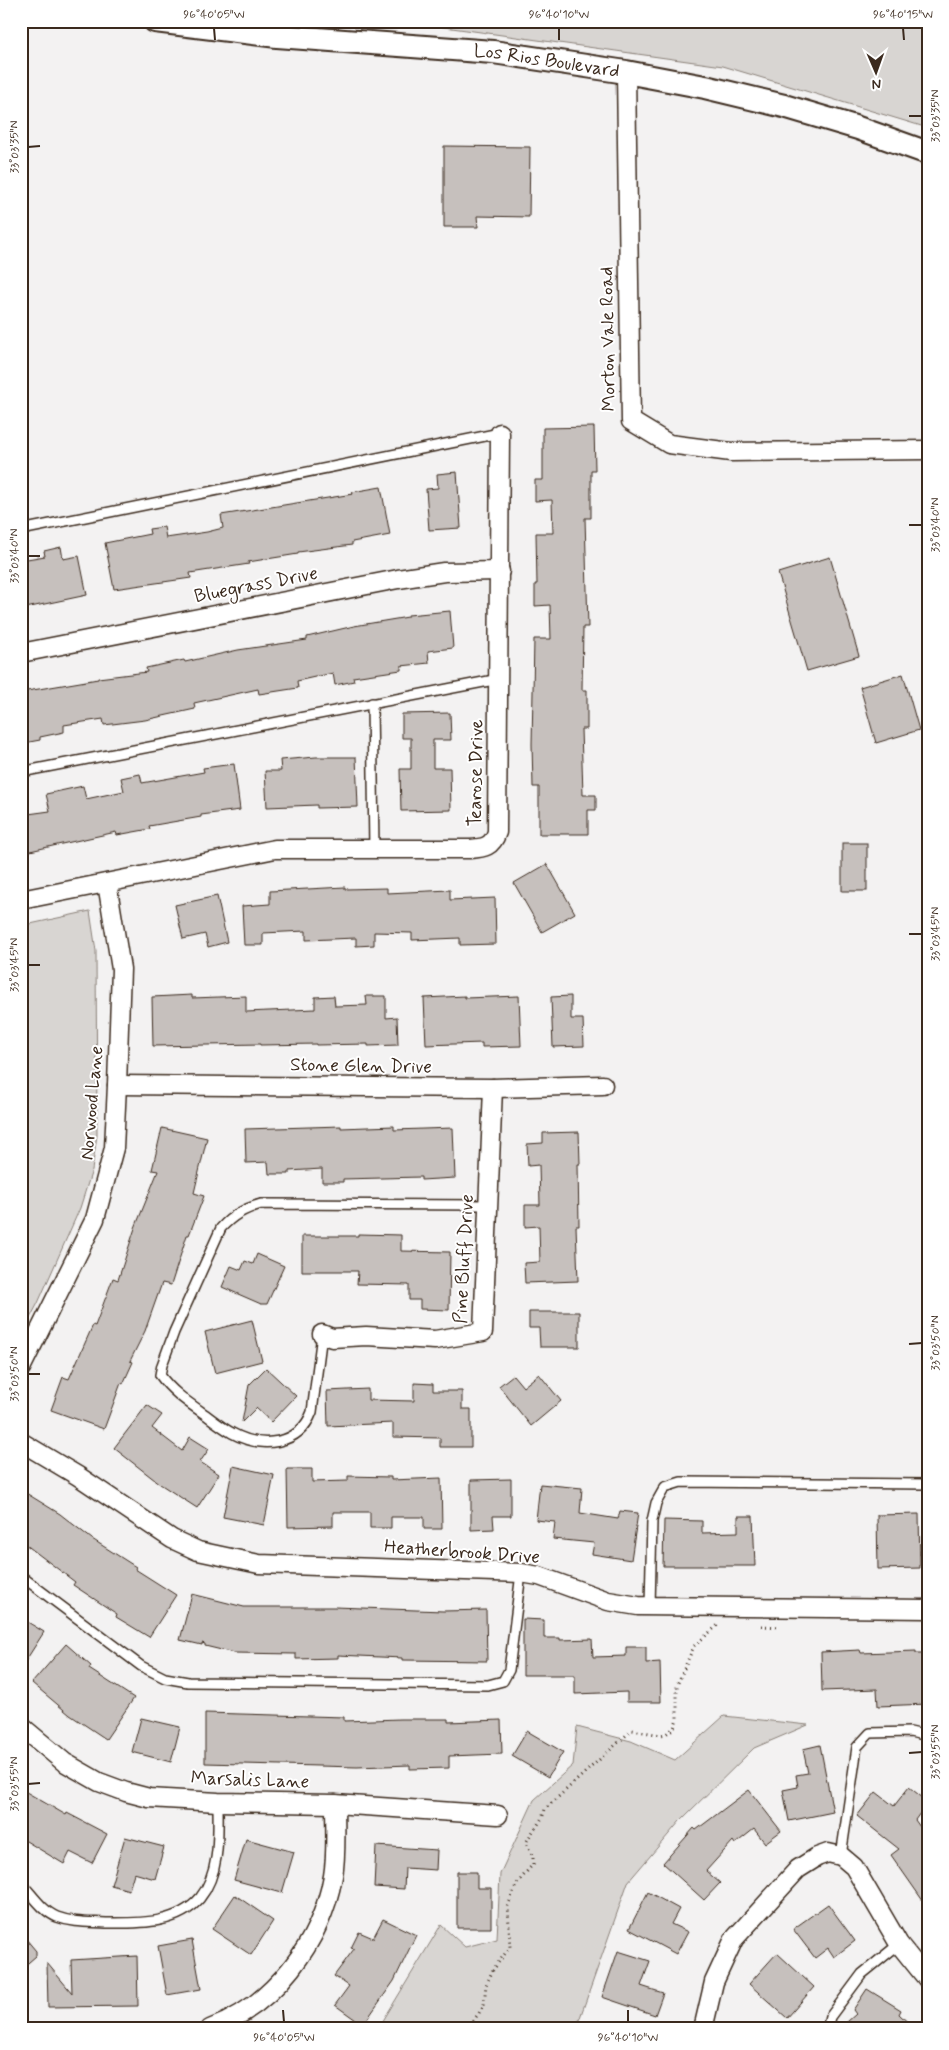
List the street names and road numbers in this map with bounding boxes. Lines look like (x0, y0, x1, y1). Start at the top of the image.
street label: Los Rios Boulevard (473, 38, 621, 83)
street label: Morton Vale Road (594, 266, 622, 412)
street label: Bluegrass Drive (192, 561, 320, 611)
street label: Tearose Drive (463, 719, 489, 827)
street label: Norwood Lane (75, 1045, 109, 1161)
street label: Stone Glen Drive (290, 1052, 432, 1080)
street label: Pine Bluff Drive (448, 1194, 480, 1324)
street label: Heatherbrook Drive (383, 1534, 541, 1570)
street label: Marsalis Lane (190, 1765, 310, 1795)

